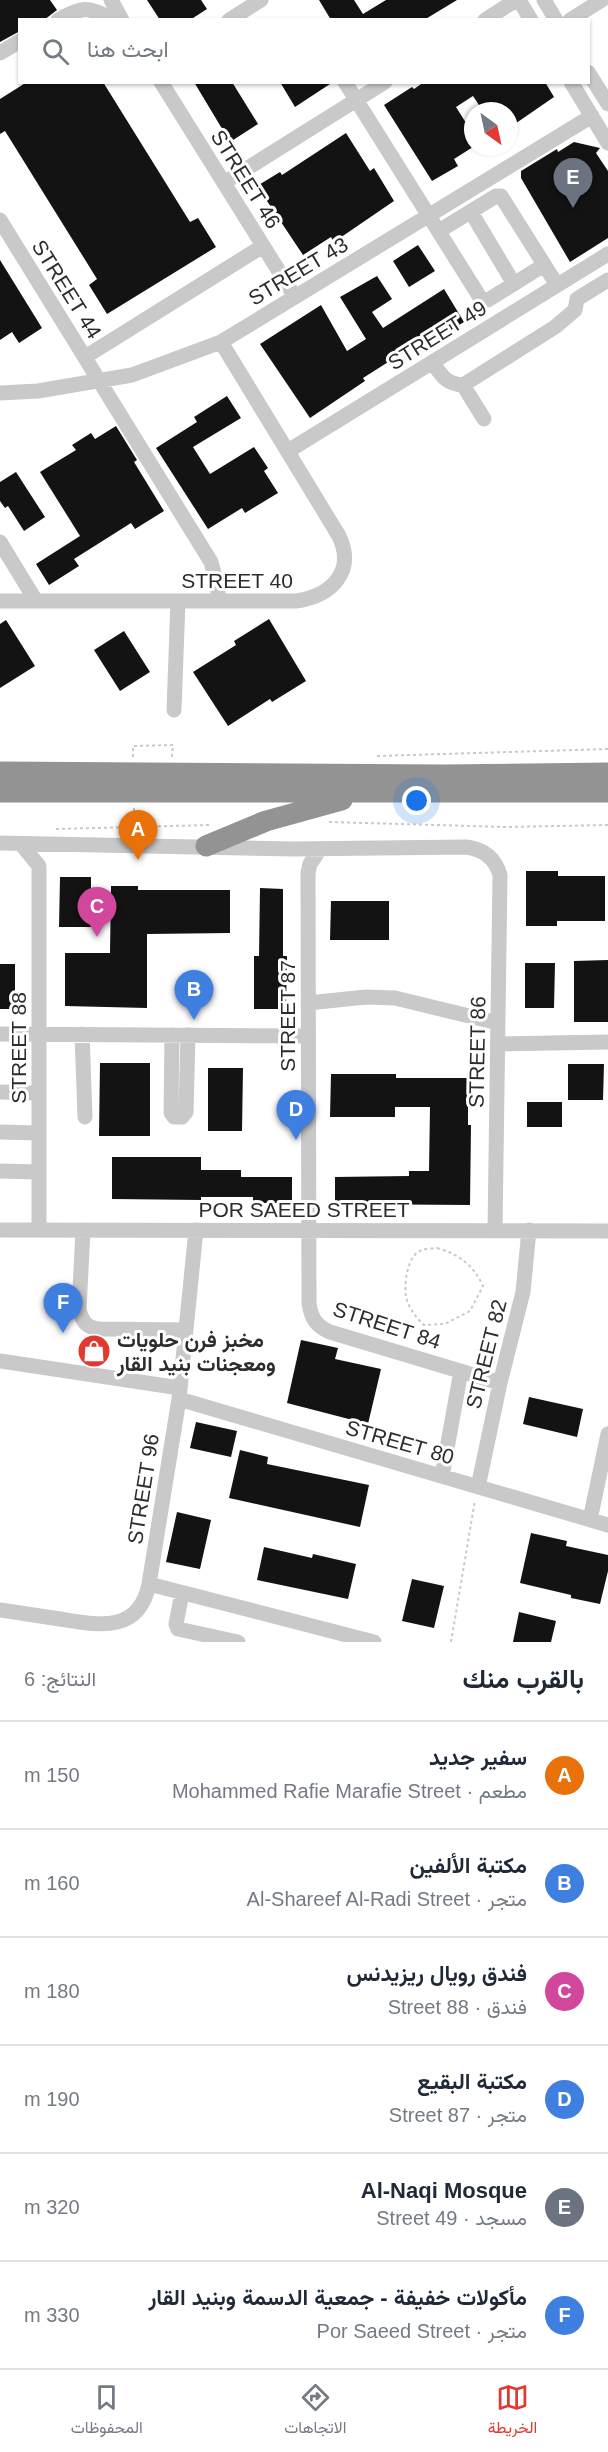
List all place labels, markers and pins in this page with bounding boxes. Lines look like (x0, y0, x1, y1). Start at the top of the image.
pin: E (554, 158, 592, 208)
pin: A (118, 810, 158, 860)
pin: C (78, 888, 116, 937)
pin: B (174, 970, 214, 1020)
pin: D (276, 1090, 316, 1140)
pin: F (44, 1284, 82, 1333)
place label: مخبز فرن حلويات ومعجنات بنيد القار (116, 1328, 276, 1377)
shop icon: مخبز فرن حلويات ومعجنات بنيد القار (76, 1333, 112, 1369)

